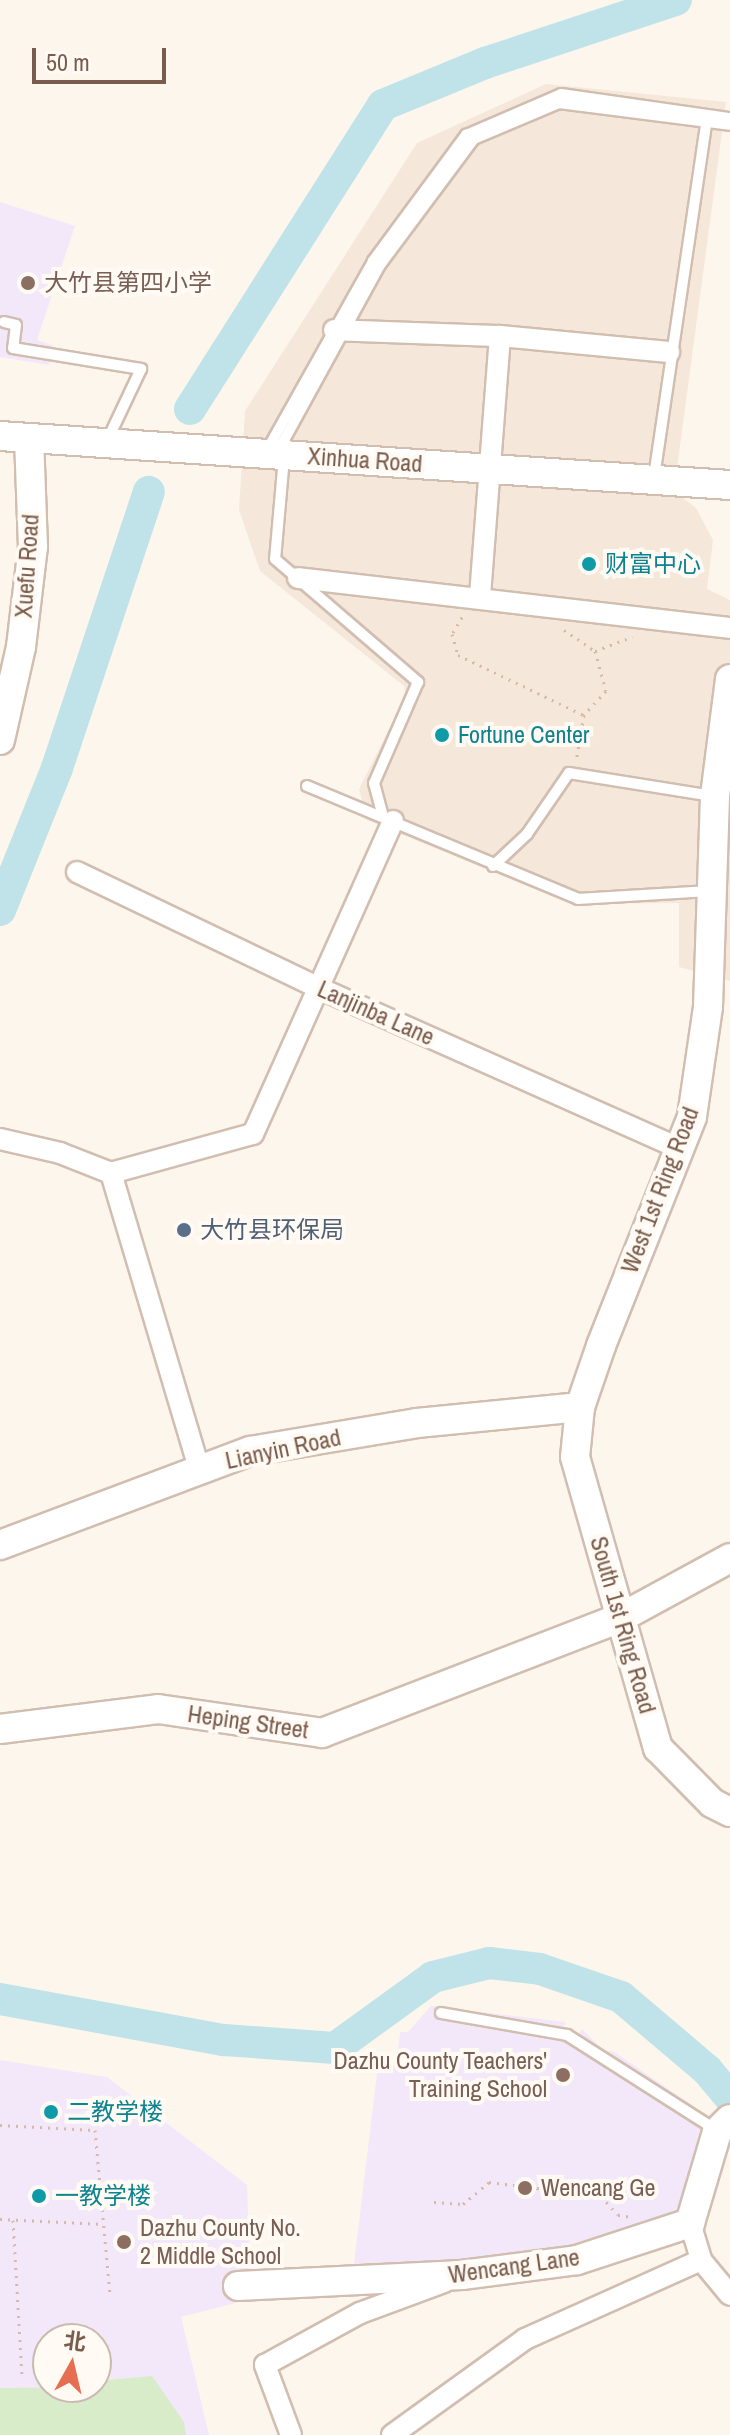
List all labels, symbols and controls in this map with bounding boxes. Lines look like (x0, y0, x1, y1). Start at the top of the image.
scale bar (36, 32, 170, 82)
text: 50 m (46, 46, 90, 78)
place label: 大竹县第四小学 (44, 269, 212, 297)
marker: 大竹县第四小学 (19, 274, 37, 292)
street label: Xinhua Road (307, 442, 423, 478)
street label: Xuefu Road (9, 513, 45, 619)
place label: 财富中心 (605, 550, 701, 578)
marker: 财富中心 (580, 555, 598, 573)
place label: Fortune Center (458, 721, 589, 749)
marker: Fortune Center (433, 726, 451, 744)
street label: Lanjinba Lane (313, 974, 439, 1052)
street label: West 1st Ring Road (615, 1103, 705, 1277)
place label: 大竹县环保局 (200, 1216, 344, 1244)
marker: 大竹县环保局 (175, 1221, 193, 1239)
street label: Lianyin Road (223, 1423, 343, 1475)
street label: South 1st Ring Road (584, 1533, 662, 1717)
street label: Heping Street (186, 1699, 310, 1745)
place label: Dazhu County Teachers' Training School (333, 2047, 547, 2103)
marker: Dazhu County Teachers' Training School (554, 2066, 572, 2084)
place label: 二教学楼 (67, 2098, 163, 2126)
marker: 二教学楼 (42, 2103, 60, 2121)
place label: Wencang Ge (541, 2174, 656, 2202)
marker: Wencang Ge (516, 2179, 534, 2197)
place label: 一教学楼 (55, 2182, 151, 2210)
marker: 一教学楼 (30, 2187, 48, 2205)
place label: Dazhu County No. 2 Middle School (140, 2214, 301, 2270)
marker: Dazhu County No. 2 Middle School (115, 2233, 133, 2251)
street label: Wencang Lane (447, 2243, 581, 2289)
north arrow (32, 2323, 112, 2403)
text: 北 (62, 2325, 88, 2358)

